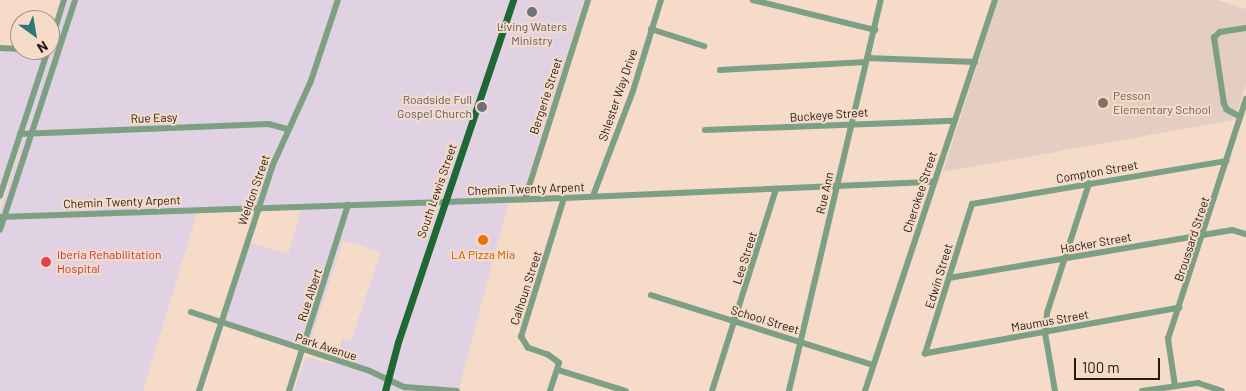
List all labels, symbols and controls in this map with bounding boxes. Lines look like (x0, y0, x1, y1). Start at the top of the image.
marker: Living Waters Ministry (526, 6, 538, 18)
north arrow (10, 10, 60, 60)
place label: Living Waters Ministry (497, 20, 567, 48)
text: N (34, 38, 51, 57)
street label: Shlester Way Drive (596, 47, 640, 143)
street label: Bergerie Street (527, 56, 565, 136)
place label: Pesson Elementary School (1113, 89, 1211, 117)
place label: Roadside Full Gospel Church (397, 93, 472, 121)
marker: Pesson Elementary School (1097, 97, 1109, 109)
marker: Roadside Full Gospel Church (476, 101, 488, 113)
street label: Buckeye Street (789, 105, 869, 125)
street label: Rue Easy (130, 110, 178, 126)
street label: South Lewis Street (414, 142, 460, 240)
street label: Cherokee Street (900, 150, 940, 234)
street label: Weldon Street (235, 153, 273, 227)
street label: Compton Street (1055, 158, 1139, 186)
street label: Rue Ann (813, 171, 837, 215)
street label: Chemin Twenty Arpent (467, 180, 585, 198)
street label: Chemin Twenty Arpent (63, 193, 181, 211)
street label: Broussard Street (1172, 195, 1212, 283)
street label: Lee Street (730, 230, 760, 286)
street label: Hacker Street (1059, 230, 1133, 256)
marker: LA Pizza Mia (477, 234, 489, 246)
street label: Edwin Street (922, 242, 956, 310)
place label: Iberia Rehabilitation Hospital (57, 248, 162, 276)
place label: LA Pizza Mia (451, 248, 515, 262)
street label: Calhoun Street (507, 249, 545, 327)
marker: Iberia Rehabilitation Hospital (39, 255, 53, 269)
street label: Rue Albert (295, 267, 325, 323)
street label: School Street (729, 303, 801, 337)
street label: Maumus Street (1010, 307, 1090, 335)
street label: Park Avenue (293, 330, 359, 364)
scale bar (1076, 348, 1162, 380)
text: 100 m (1082, 358, 1120, 376)

